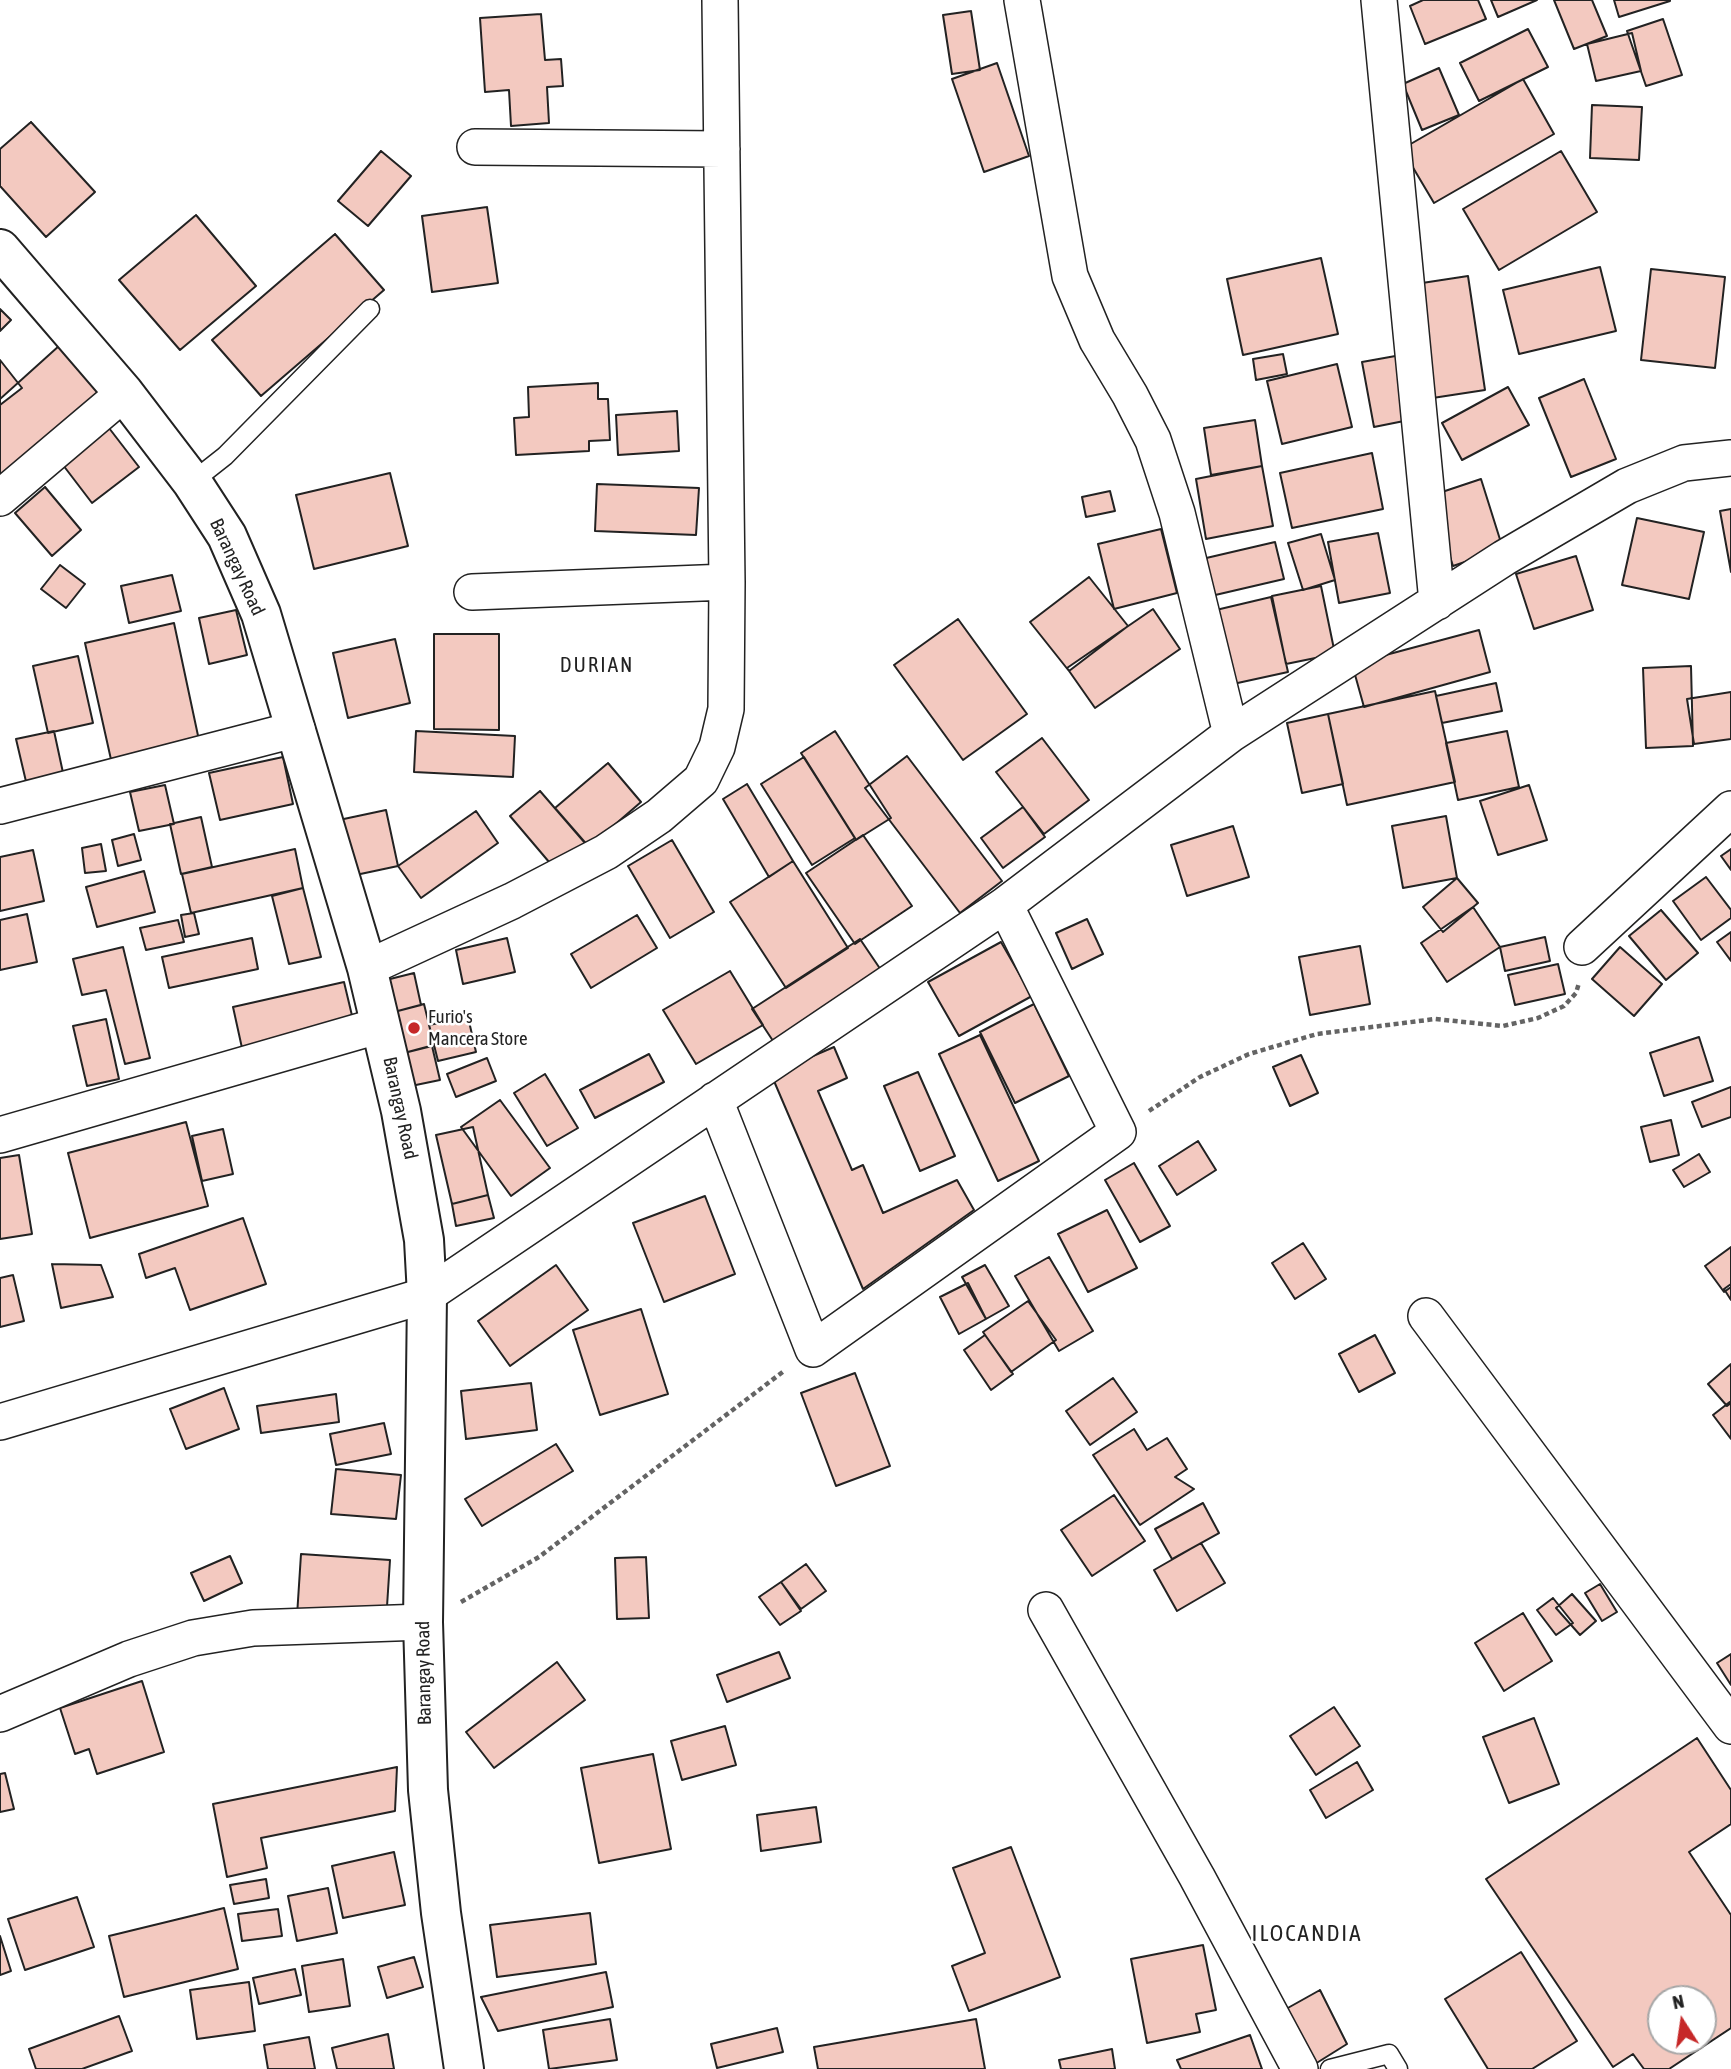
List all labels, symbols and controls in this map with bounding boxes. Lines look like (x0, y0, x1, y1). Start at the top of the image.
street label: Barangay Road (205, 515, 269, 619)
district label: DURIAN (560, 652, 634, 678)
place label: Furio's Mancera Store (428, 1006, 528, 1050)
marker: Furio's Mancera Store (406, 1020, 422, 1036)
street label: Barangay Road (378, 1055, 422, 1161)
street label: Barangay Road (412, 1621, 436, 1725)
district label: ILOCANDIA (1253, 1920, 1361, 1948)
north arrow (1647, 1985, 1717, 2055)
text: N (1670, 1989, 1686, 2013)

